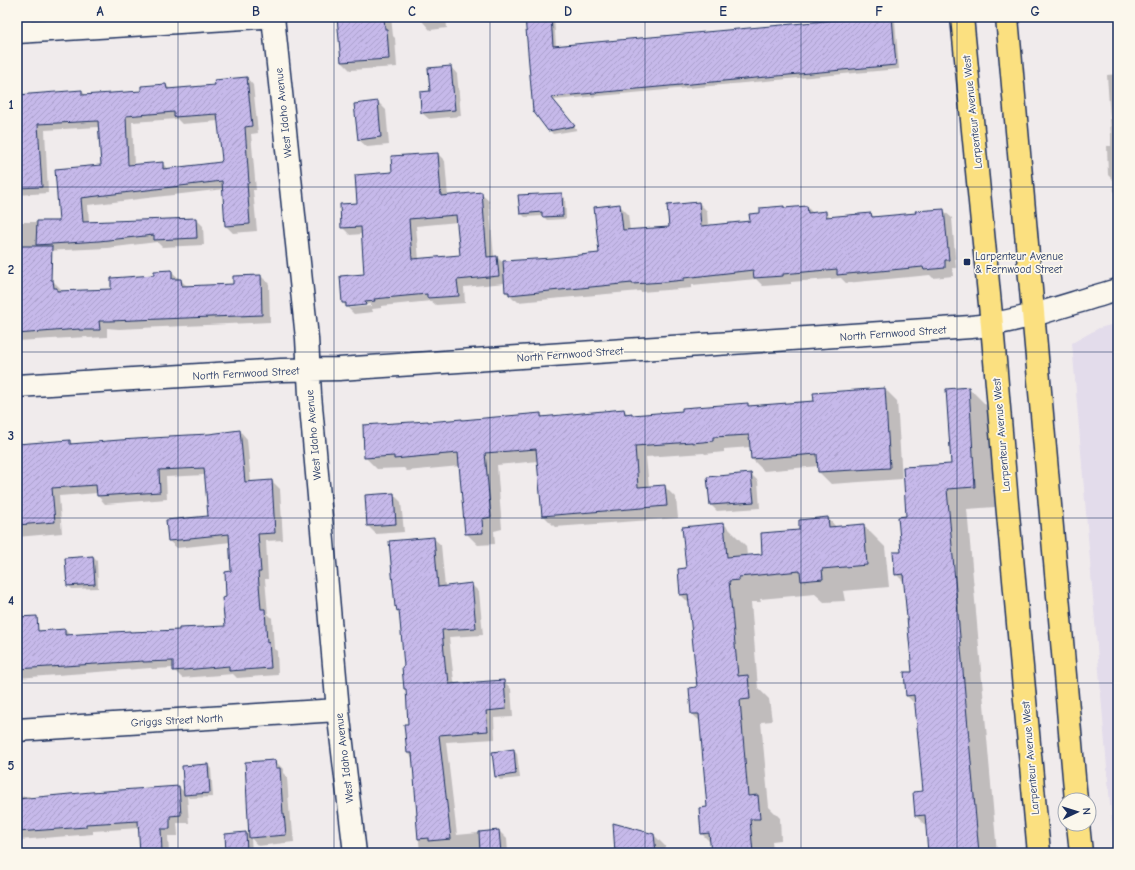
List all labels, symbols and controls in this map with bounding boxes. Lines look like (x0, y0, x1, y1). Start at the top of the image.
text: A (96, 4, 104, 19)
text: B (252, 4, 260, 19)
text: C (408, 4, 416, 19)
text: D (564, 4, 572, 19)
text: E (719, 4, 727, 19)
text: F (875, 4, 883, 19)
text: G (1030, 4, 1040, 19)
street label: Larpenteur Avenue West (960, 54, 985, 169)
street label: West Idaho Avenue (272, 67, 295, 159)
text: 1 (8, 97, 14, 112)
place label: Larpenteur Avenue & Fernwood Street (975, 250, 1064, 276)
marker: Larpenteur Avenue & Fernwood Street (962, 257, 972, 267)
text: 2 (8, 262, 14, 277)
street label: North Fernwood Street (839, 323, 948, 344)
street label: North Fernwood Street (516, 344, 625, 365)
street label: North Fernwood Street (192, 364, 301, 383)
street label: Larpenteur Avenue West (990, 377, 1013, 492)
street label: West Idaho Avenue (303, 389, 324, 481)
text: 3 (8, 428, 14, 443)
text: 4 (8, 593, 14, 608)
street label: Larpenteur Avenue West (1019, 700, 1042, 815)
street label: Griggs Street North (131, 712, 224, 729)
street label: West Idaho Avenue (332, 712, 356, 804)
text: 5 (8, 758, 15, 773)
north arrow (1057, 792, 1097, 832)
text: N (1080, 807, 1093, 815)

